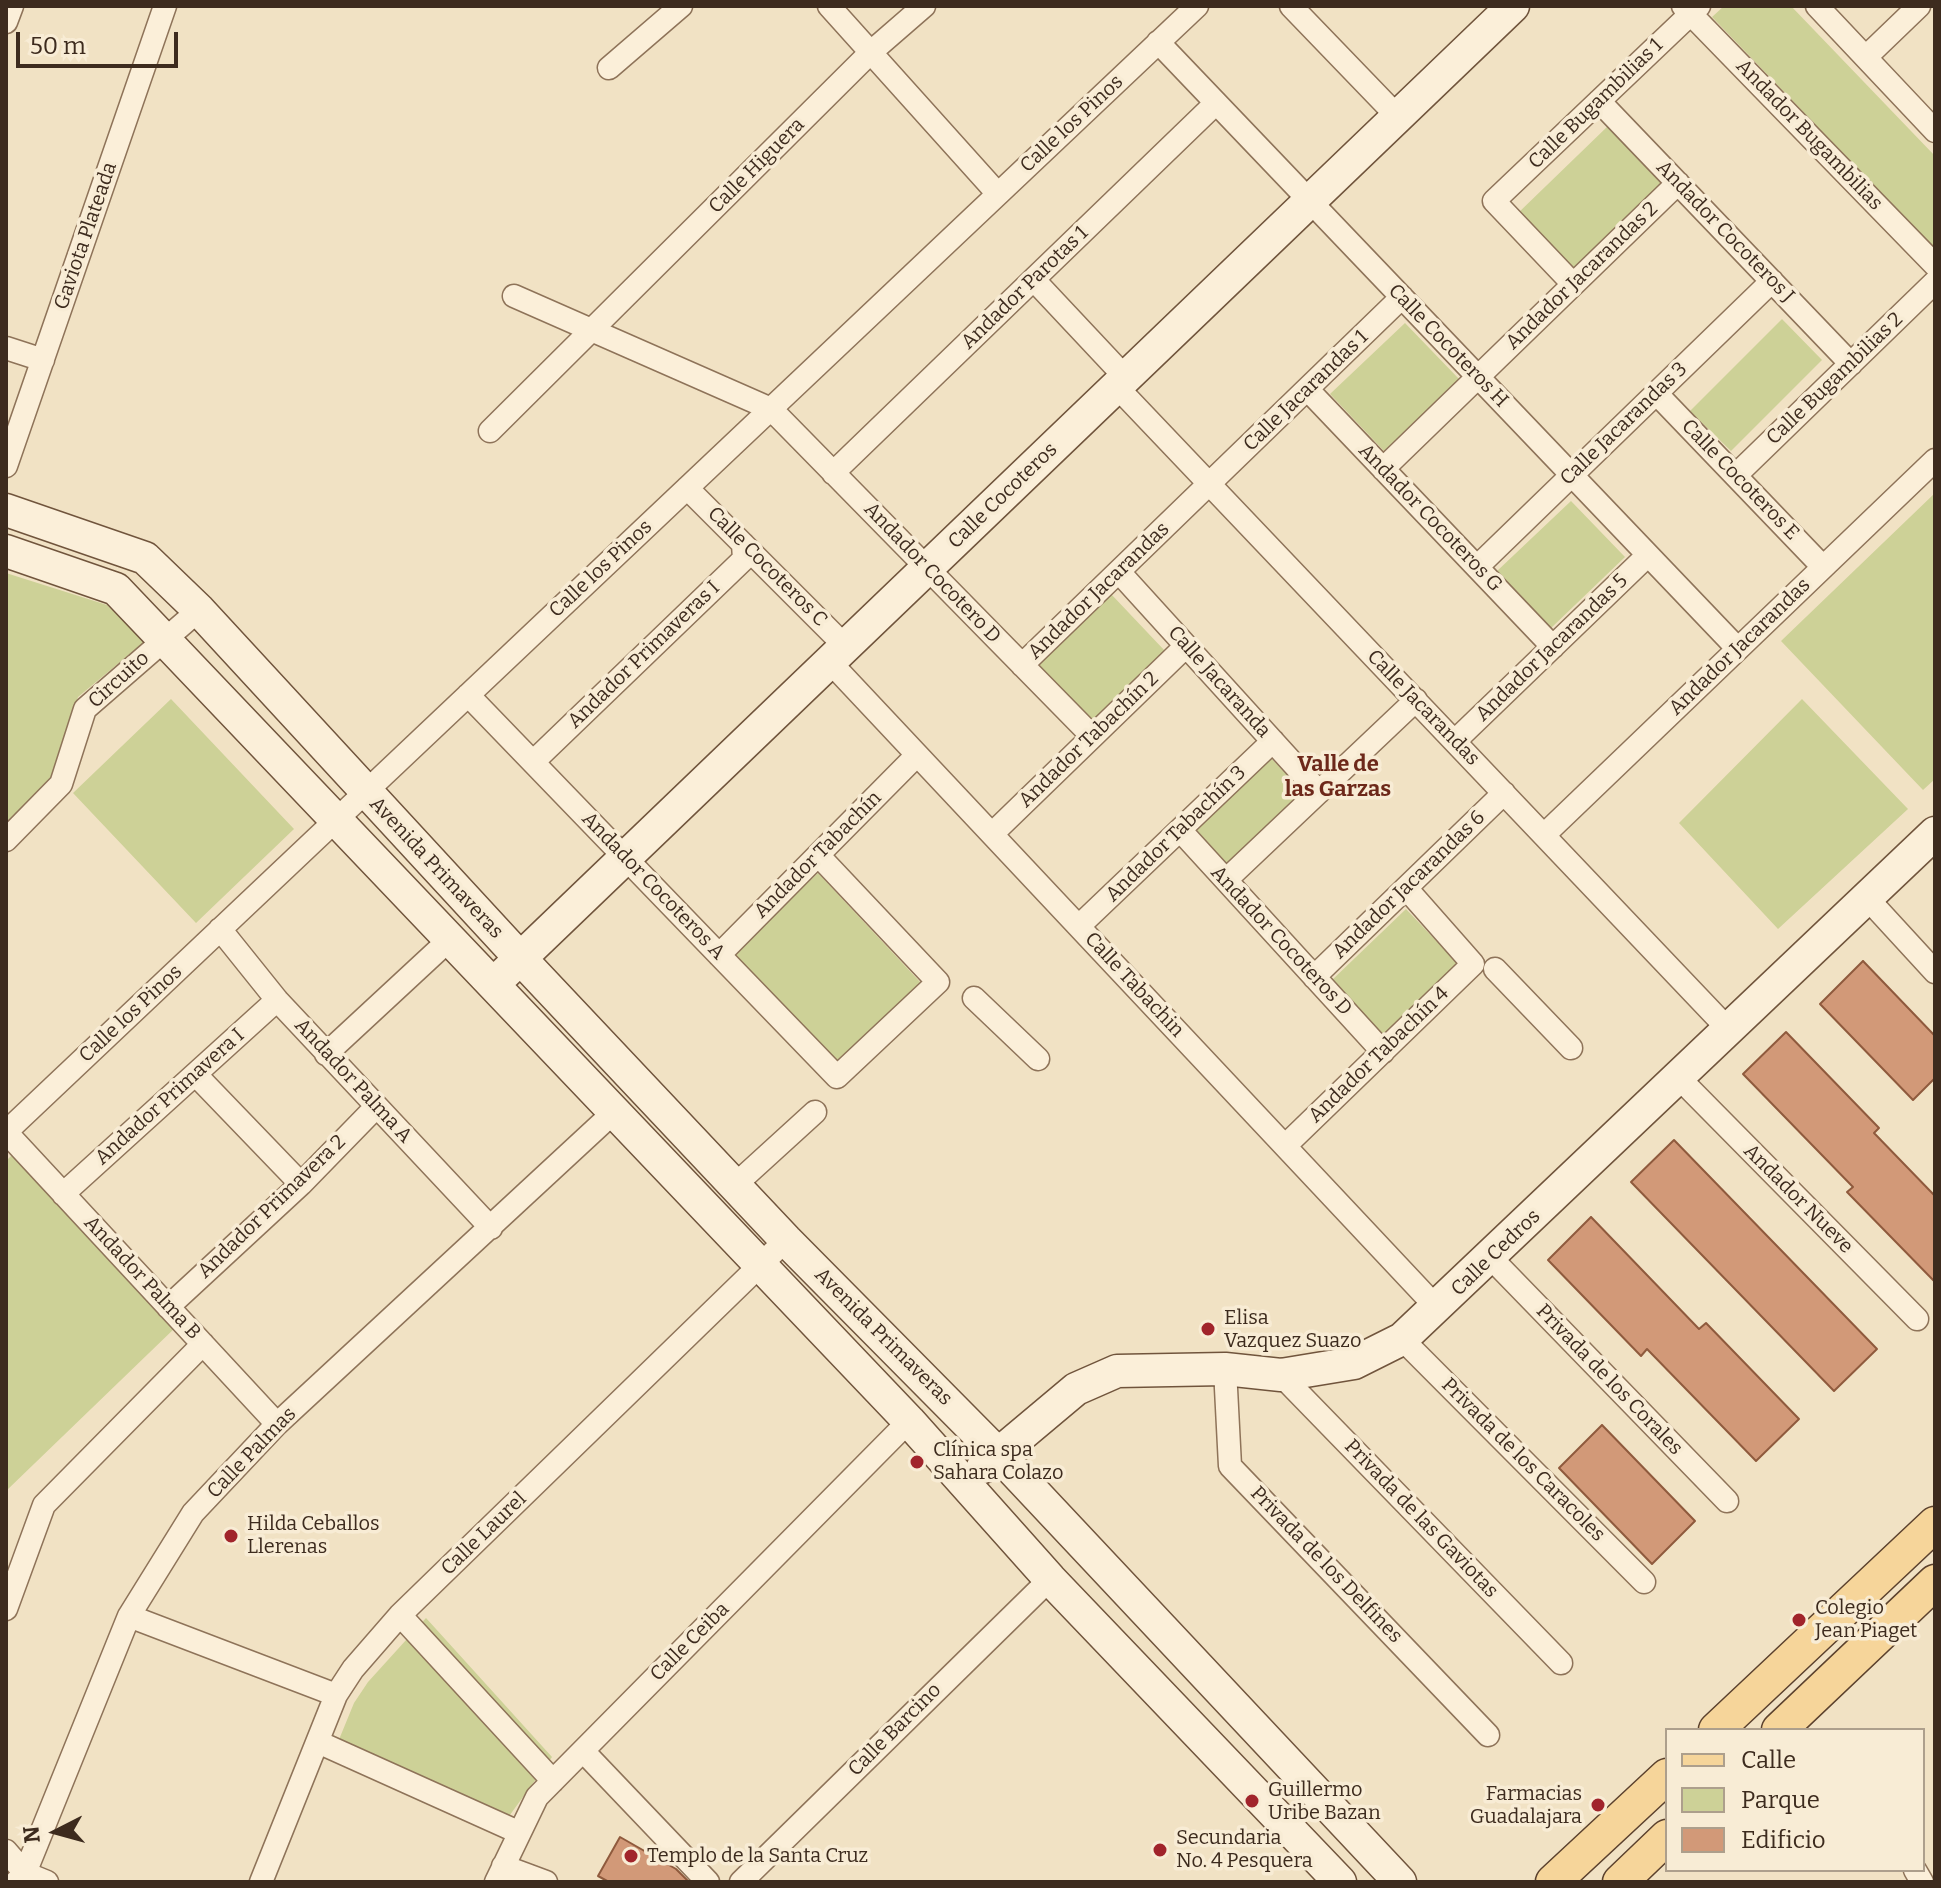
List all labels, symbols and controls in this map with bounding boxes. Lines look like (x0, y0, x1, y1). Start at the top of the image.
scale bar (20, 16, 182, 66)
text: 50 m (30, 32, 86, 60)
street label: Calle Bugambilias 1 (1524, 34, 1668, 174)
street label: Andador Bugambilias (1731, 55, 1887, 215)
street label: Calle los Pinos (1016, 70, 1128, 178)
street label: Calle Higuera (704, 113, 810, 219)
street label: Andador Cocoteros J (1651, 156, 1799, 308)
street label: Gaviota Plateada (50, 159, 122, 313)
street label: Andador Jacarandas 2 (1501, 197, 1663, 355)
street label: Andador Parotas 1 (957, 221, 1093, 355)
street label: Calle Cocoteros H (1383, 279, 1513, 413)
street label: Calle Bugambilias 2 (1762, 308, 1908, 450)
street label: Calle Jacarandas 1 (1239, 325, 1373, 457)
street label: Calle Jacarandas 3 (1556, 357, 1692, 491)
street label: Calle Cocoteros E (1676, 415, 1804, 545)
street label: Calle Cocoteros (943, 438, 1063, 554)
street label: Andador Cocoteros G (1353, 439, 1507, 597)
street label: Andador Cocotero D (859, 498, 1005, 648)
street label: Calle Cocoteros C (702, 502, 832, 632)
street label: Calle los Pinos (545, 515, 657, 623)
street label: Andador Jacarandas (1023, 517, 1175, 665)
street label: Andador Jacarandas 5 (1471, 569, 1633, 727)
street label: Andador Jacarandas (1664, 573, 1816, 721)
street label: Andador Primaveras I (563, 576, 725, 734)
street label: Calle Jacaranda (1163, 621, 1275, 743)
street label: Calle Jacarandas (1362, 645, 1484, 771)
street label: Circuito (84, 647, 154, 713)
street label: Andador Tabachín 2 (1014, 667, 1164, 813)
district label: Valle de las Garzas (1285, 752, 1391, 804)
street label: Andador Tabachín 3 (1101, 761, 1251, 907)
street label: Andador Tabachín (749, 786, 887, 924)
street label: Avenida Primaveras (364, 792, 508, 944)
street label: Andador Jacarandas 6 (1328, 806, 1490, 964)
street label: Andador Cocoteros A (576, 807, 730, 965)
street label: Andador Cocoteros D (1205, 861, 1357, 1021)
street label: Calle Tabachin (1079, 927, 1189, 1043)
street label: Calle los Pinos (75, 960, 187, 1068)
street label: Andador Tabachín 4 (1304, 982, 1454, 1128)
street label: Andador Palma A (289, 1014, 417, 1148)
street label: Andador Primavera I (91, 1024, 249, 1170)
street label: Andador Primavera 2 (193, 1130, 351, 1284)
street label: Andador Nueve (1738, 1139, 1858, 1259)
street label: Calle Cedros (1446, 1205, 1546, 1301)
street label: Andador Palma B (79, 1211, 205, 1345)
street label: Avenida Primaveras (809, 1263, 957, 1411)
street label: Privada de los Corales (1531, 1300, 1687, 1460)
place label: Elisa Vazquez Suazo (1224, 1306, 1361, 1353)
marker: Elisa Vazquez Suazo (1199, 1320, 1217, 1338)
street label: Privada de los Caracoles (1436, 1373, 1610, 1547)
street label: Calle Palmas (203, 1402, 301, 1504)
street label: Privada de las Gaviotas (1339, 1435, 1503, 1603)
place label: Clínica spa Sahara Colazo (933, 1438, 1063, 1485)
marker: Clínica spa Sahara Colazo (908, 1453, 926, 1471)
street label: Privada de los Delfines (1245, 1482, 1407, 1648)
street label: Calle Laurel (436, 1487, 532, 1581)
place label: Hilda Ceballos Llerenas (247, 1512, 380, 1559)
marker: Hilda Ceballos Llerenas (222, 1527, 240, 1545)
place label: Colegio Jean Piaget (1815, 1596, 1917, 1643)
street label: Calle Ceiba (646, 1598, 734, 1686)
marker: Colegio Jean Piaget (1790, 1611, 1808, 1629)
street label: Calle Barcino (843, 1678, 947, 1782)
legend (1665, 1728, 1925, 1872)
text: Calle (1741, 1746, 1796, 1774)
place label: Guillermo Uribe Bazan (1268, 1778, 1381, 1825)
place label: Farmacias Guadalajara (1470, 1782, 1582, 1829)
text: Parque (1741, 1786, 1820, 1814)
north arrow (16, 1792, 96, 1872)
marker: Guillermo Uribe Bazan (1243, 1792, 1261, 1810)
marker: Farmacias Guadalajara (1589, 1796, 1607, 1814)
text: N (17, 1825, 46, 1844)
place label: Secundaria No. 4 Pesquera (1176, 1826, 1313, 1873)
text: Edificio (1741, 1826, 1826, 1854)
marker: Secundaria No. 4 Pesquera (1151, 1841, 1169, 1859)
place label: Templo de la Santa Cruz (647, 1844, 868, 1868)
marker: Templo de la Santa Cruz (622, 1847, 640, 1865)

